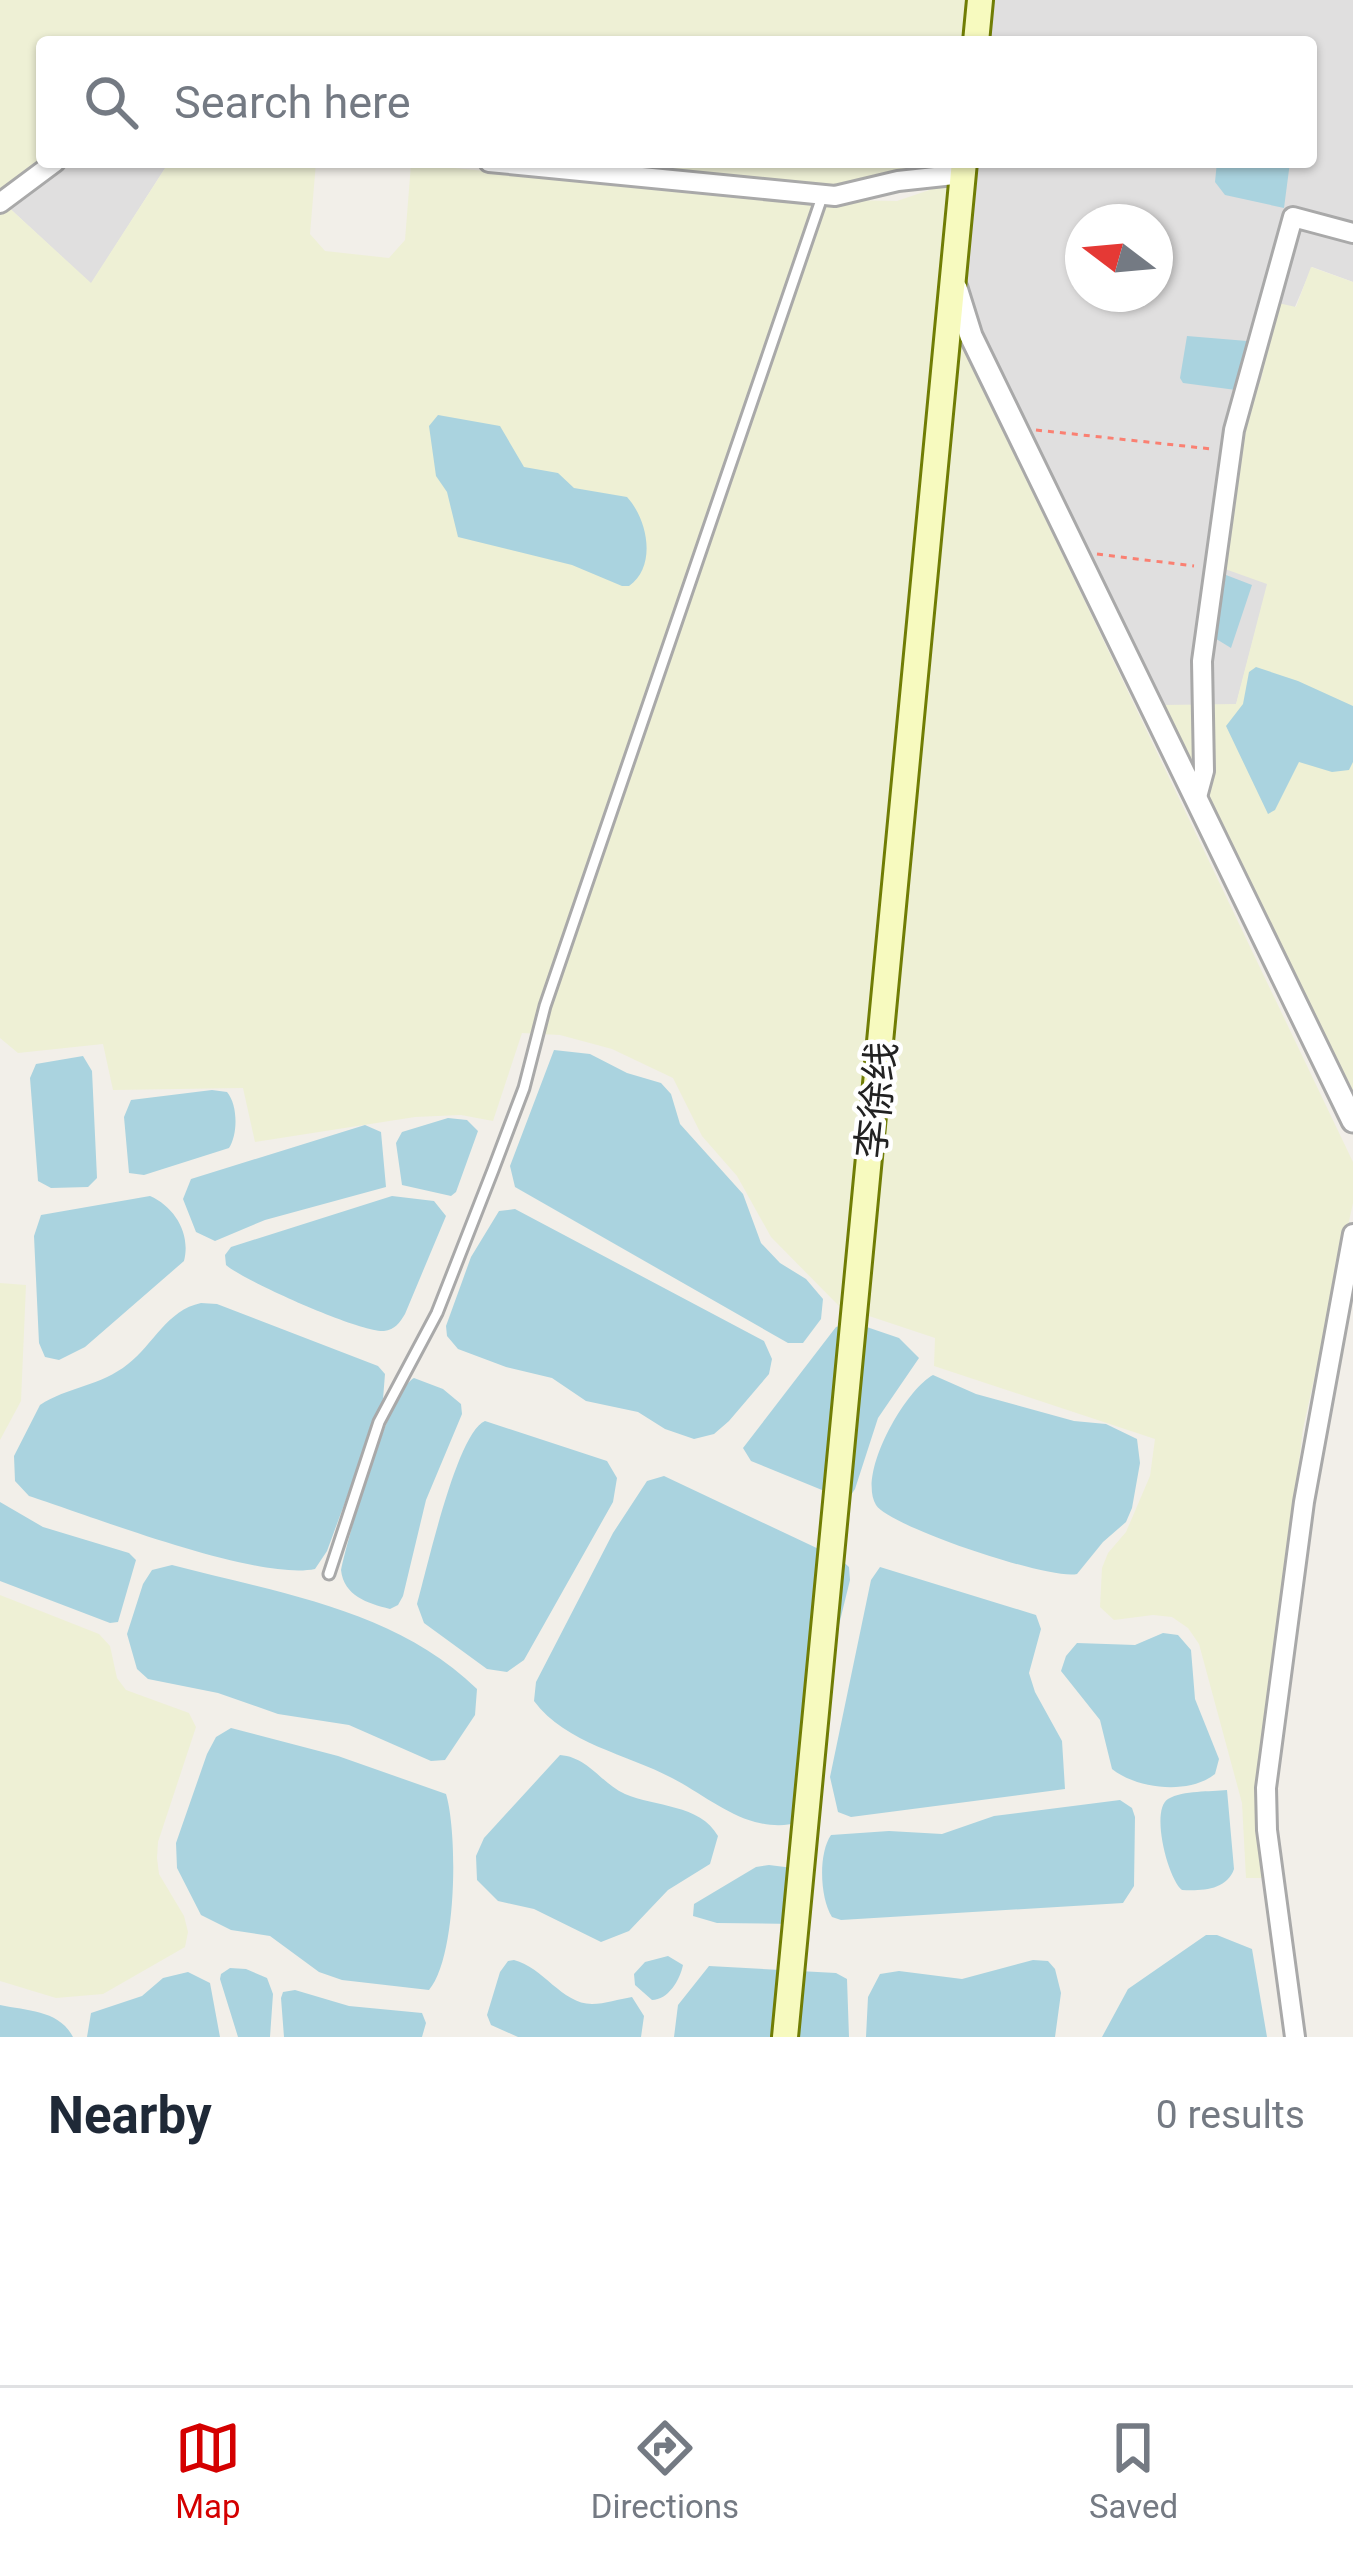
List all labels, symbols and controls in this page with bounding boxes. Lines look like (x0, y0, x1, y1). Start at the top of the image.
search box (36, 36, 1317, 168)
icon: search (78, 69, 144, 135)
text: Search here (174, 76, 411, 129)
north arrow (1065, 204, 1173, 312)
street label: 李徐线 (848, 1040, 906, 1161)
text: Nearby (48, 2086, 212, 2145)
text: 0 results (1156, 2092, 1305, 2138)
tab: Map (175, 2415, 241, 2526)
tab: Directions (591, 2415, 739, 2526)
tab: Saved (1089, 2415, 1178, 2526)

